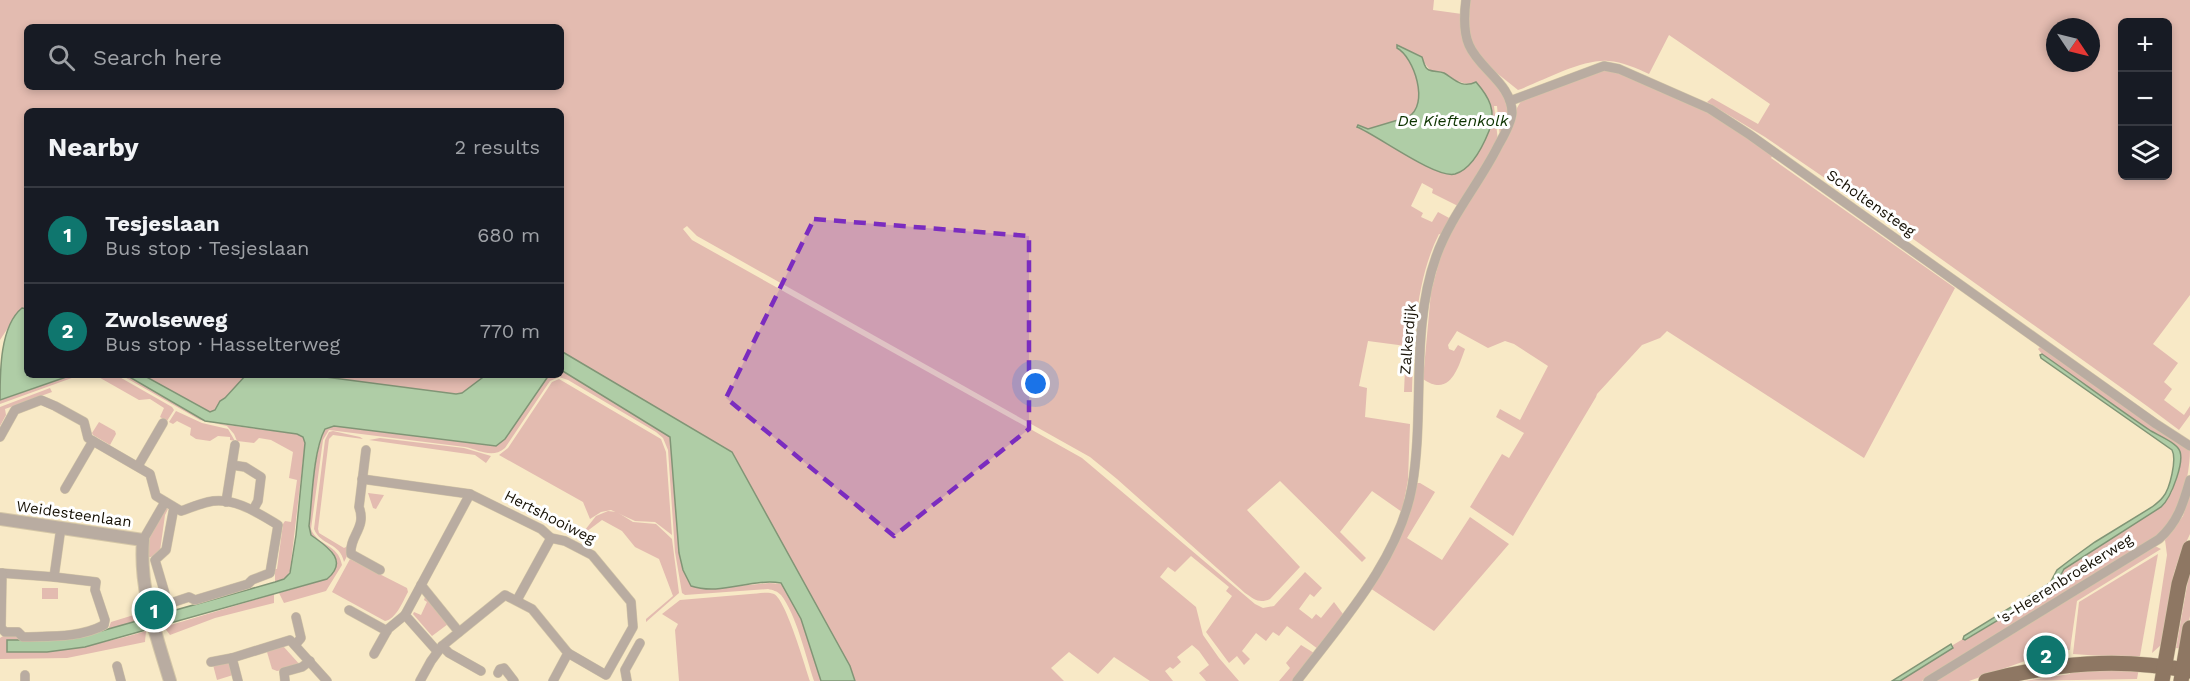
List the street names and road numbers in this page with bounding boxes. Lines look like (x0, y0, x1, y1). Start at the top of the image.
street label: Scholtensteeg (1823, 166, 1919, 240)
street label: Zalkerdijk (1396, 302, 1420, 375)
street label: Hertshooiweg (502, 486, 598, 548)
street label: Weidesteenlaan (15, 497, 133, 531)
street label: 's-Heerenbroekerweg (1994, 530, 2136, 628)

